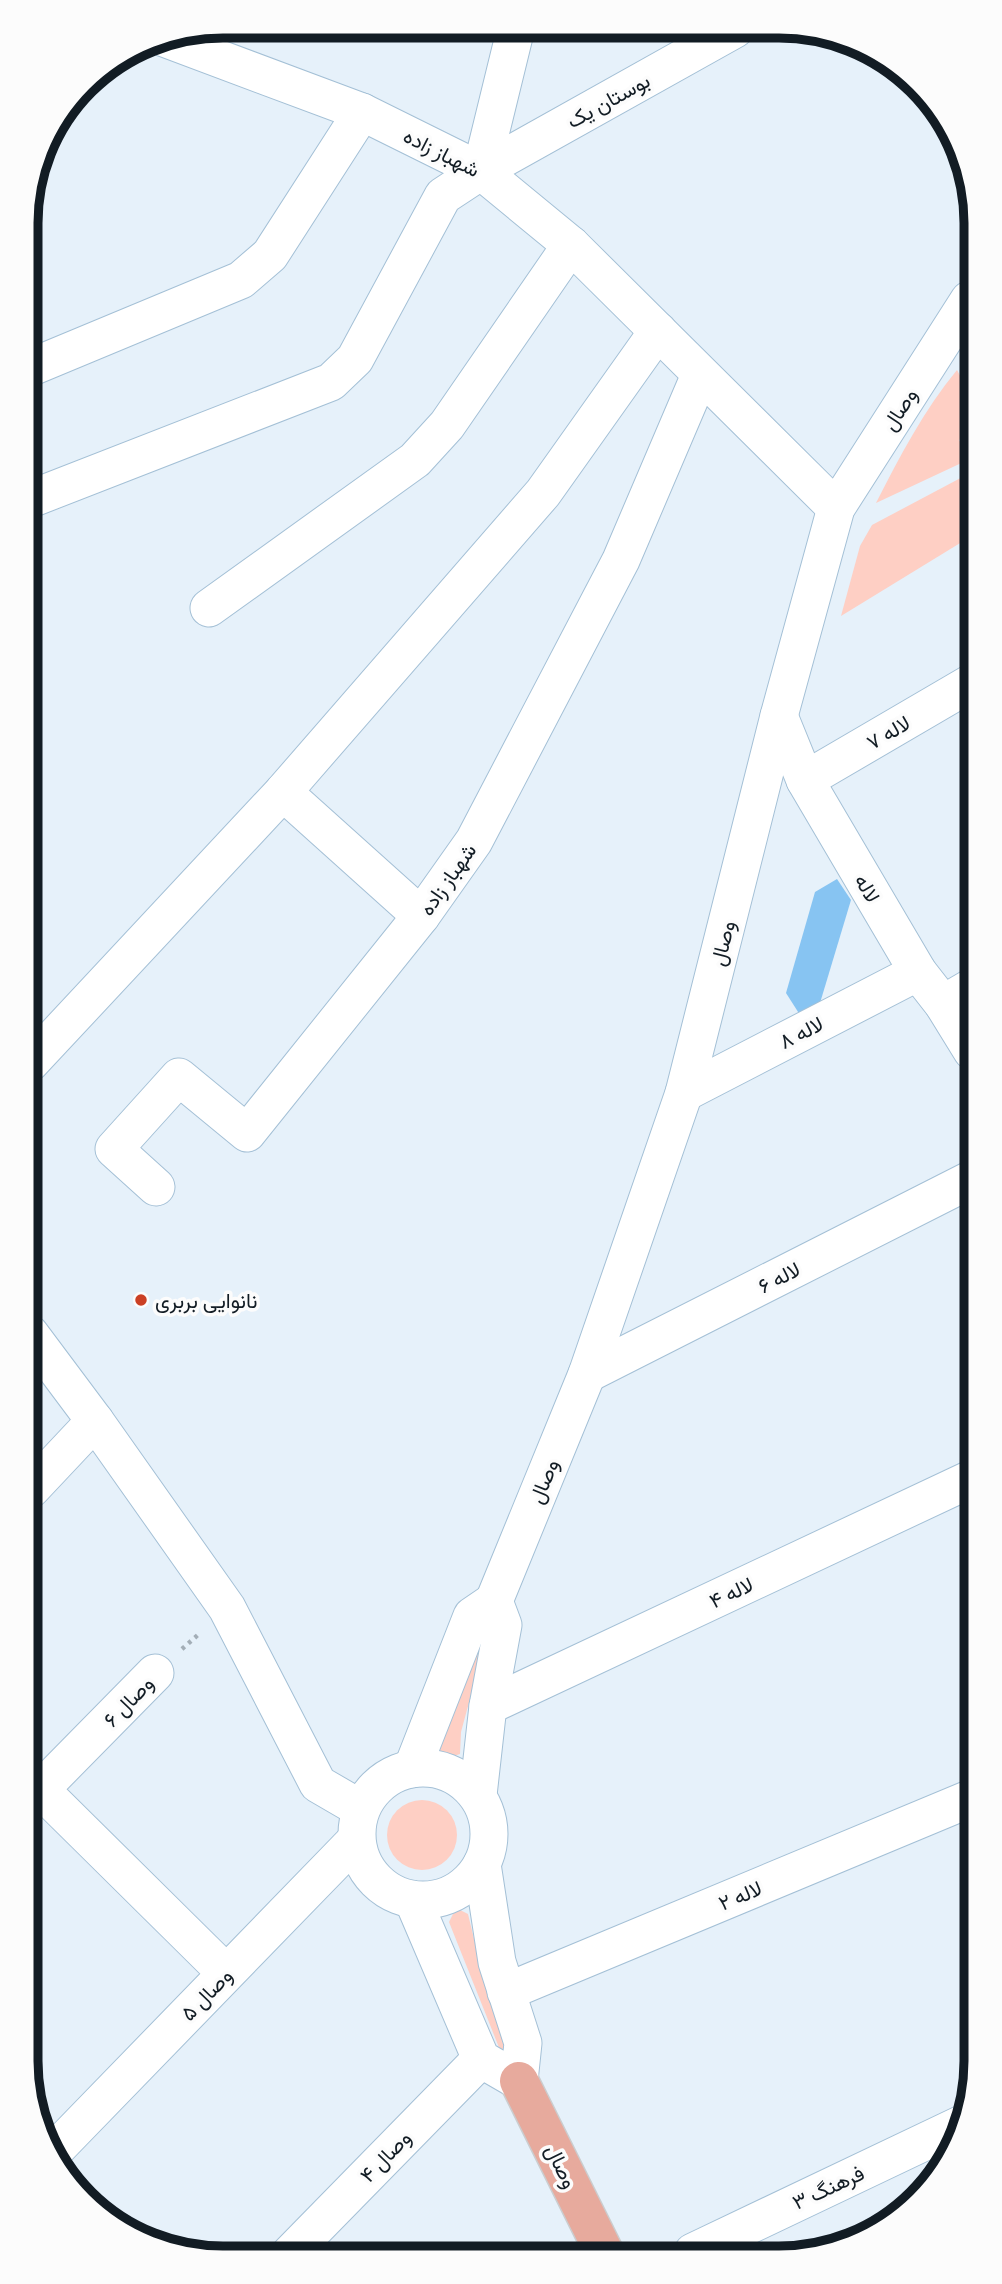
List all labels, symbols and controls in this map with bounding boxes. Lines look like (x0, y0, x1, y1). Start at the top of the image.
street label: بوستان یک (561, 66, 655, 134)
street label: شهباز زاده (399, 121, 485, 183)
street label: وصال (875, 382, 923, 436)
street label: لاله ۷ (861, 708, 915, 756)
street label: شهباز زاده (412, 837, 482, 921)
street label: لاله (849, 868, 887, 908)
street label: وصال (703, 917, 741, 969)
street label: لاله ۸ (774, 1009, 828, 1055)
street label: لاله ۶ (753, 1255, 805, 1299)
place label: نانوایی بربری (155, 1286, 258, 1314)
marker: نانوایی بربری (133, 1292, 149, 1308)
street label: وصال (521, 1455, 565, 1507)
street label: لاله ۴ (704, 1570, 758, 1614)
street label: وصال ۶ (97, 1669, 159, 1733)
street label: لاله ۲ (714, 1873, 766, 1917)
street label: وصال ۵ (174, 1962, 238, 2026)
street label: وصال ۴ (353, 2124, 417, 2188)
street label: وصال (539, 2139, 585, 2193)
street label: فرهنگ ۳ (788, 2158, 868, 2216)

